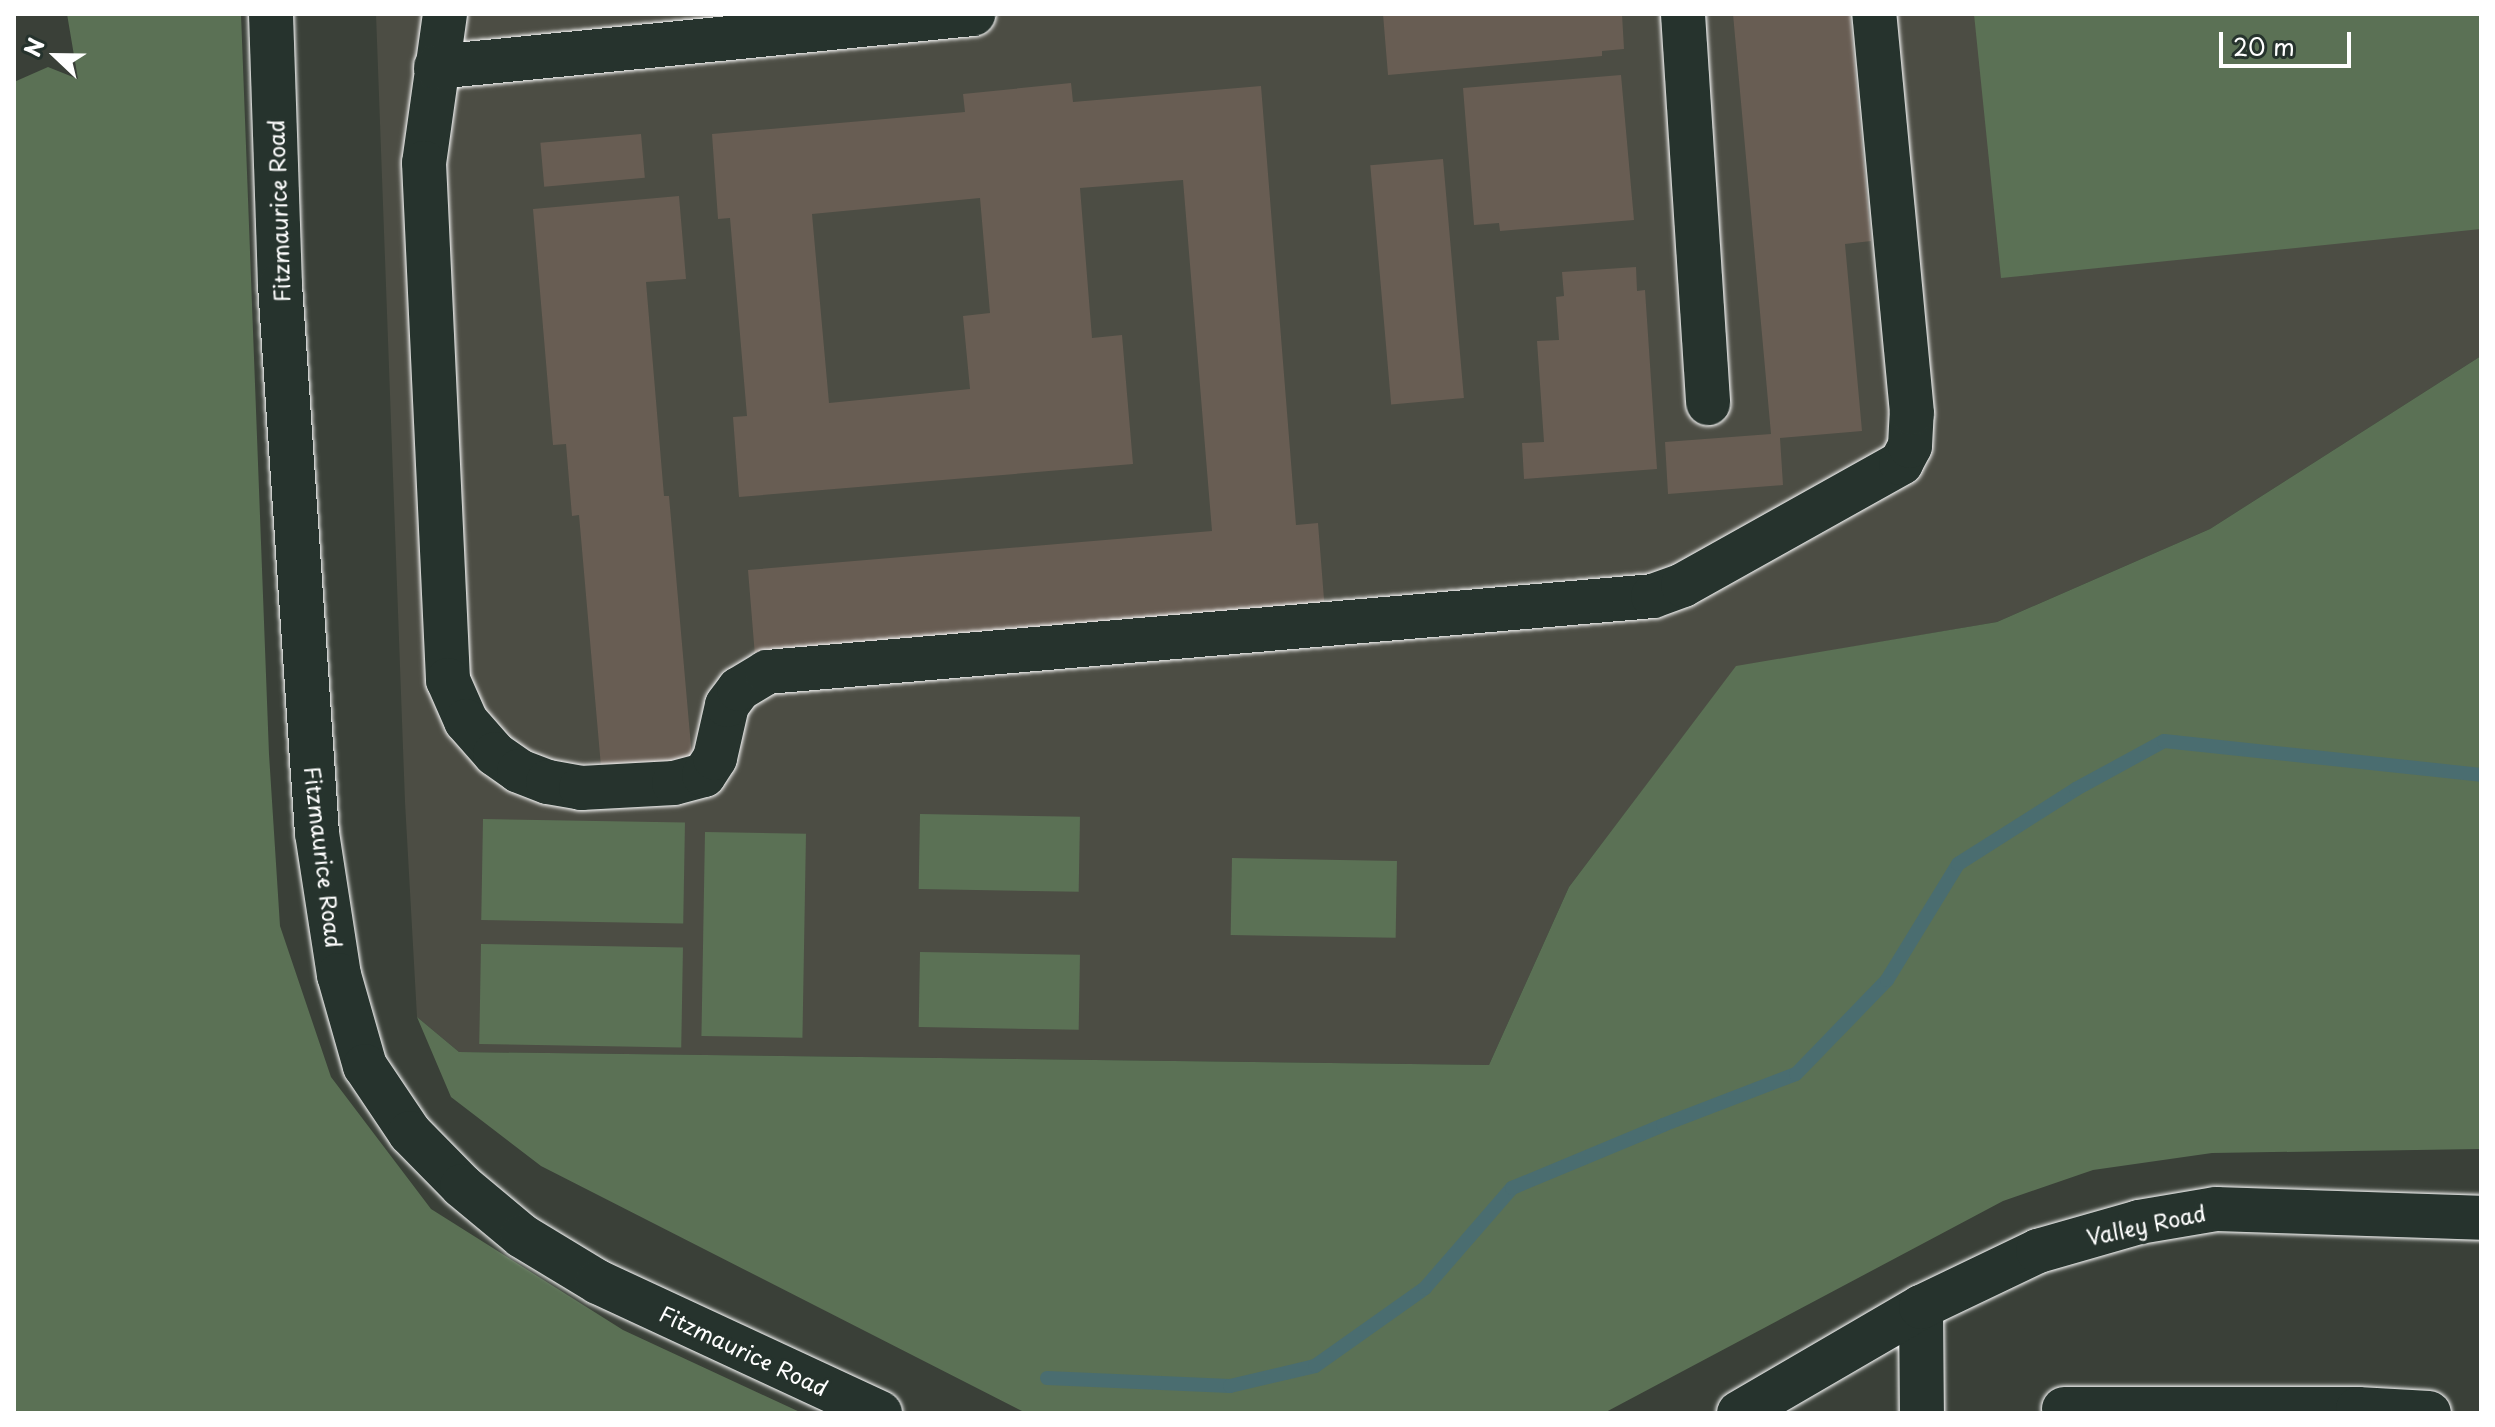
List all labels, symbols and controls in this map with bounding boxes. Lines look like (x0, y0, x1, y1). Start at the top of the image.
north arrow (16, 16, 96, 96)
scale bar (2223, 16, 2355, 66)
text: 20 m (2233, 28, 2295, 64)
text: N (15, 33, 52, 61)
street label: Fitzmaurice Road (262, 119, 294, 303)
street label: Fitzmaurice Road (300, 764, 348, 950)
street label: Valley Road (2083, 1198, 2209, 1250)
street label: Fitzmaurice Road (655, 1299, 833, 1401)

